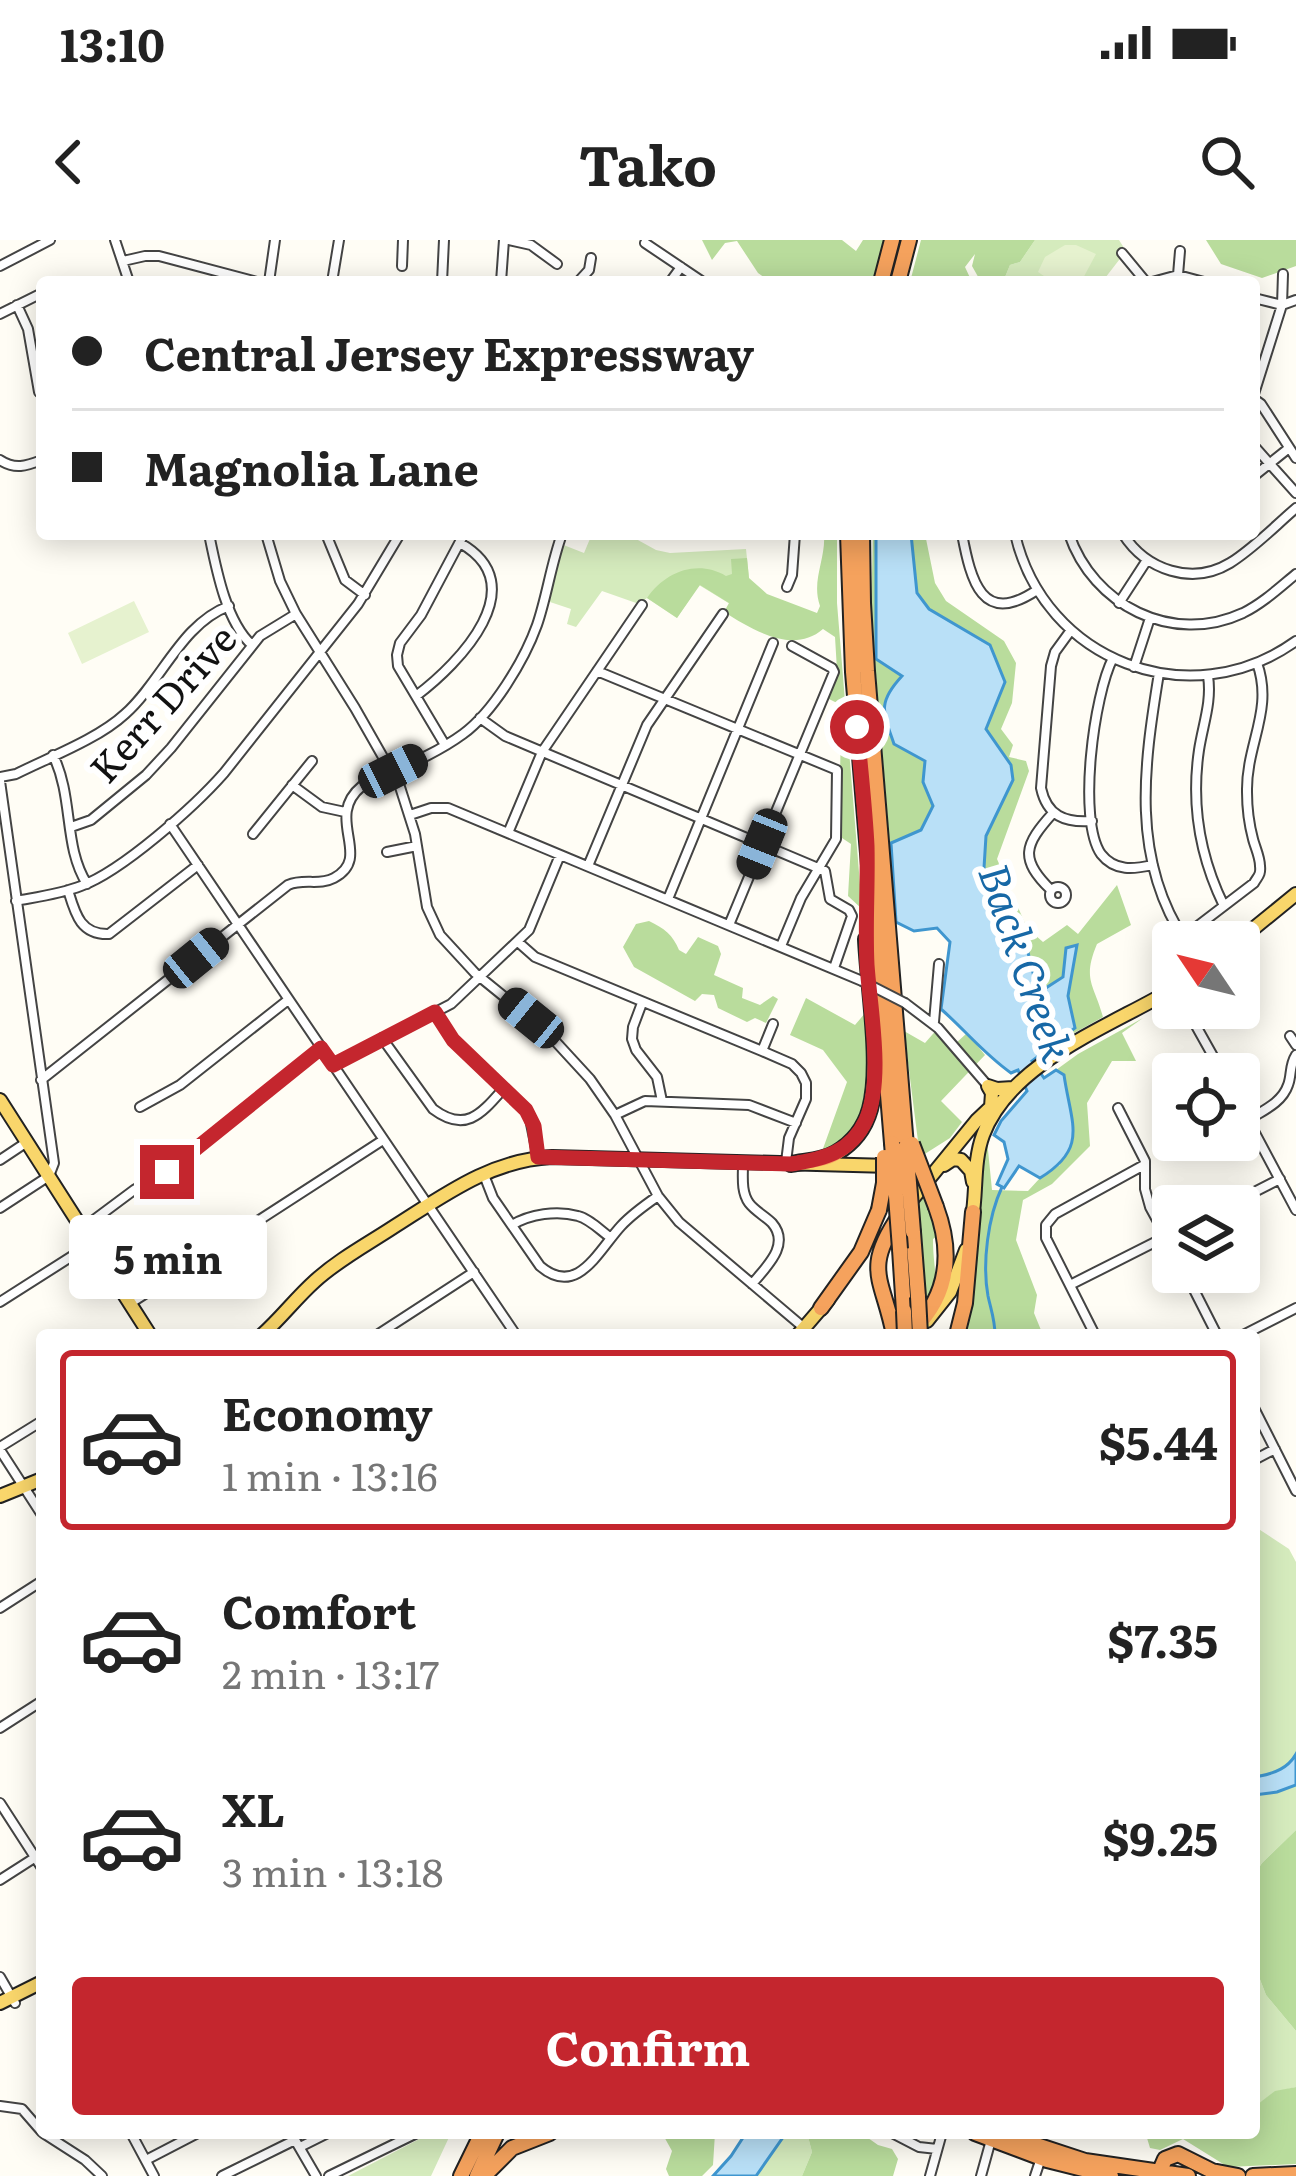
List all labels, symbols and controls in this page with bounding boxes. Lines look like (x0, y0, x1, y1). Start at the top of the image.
text: 13:10 (60, 9, 165, 76)
text: Tako (579, 122, 717, 203)
icon: back (36, 129, 102, 195)
icon: search (1194, 129, 1260, 195)
text: Central Jersey Expressway (144, 318, 754, 385)
text: Magnolia Lane (144, 433, 479, 500)
street label: Kerr Drive (74, 610, 248, 794)
route start (830, 700, 884, 754)
car (353, 739, 433, 803)
car (732, 804, 792, 884)
water label: Back Creek (965, 855, 1091, 1069)
car (157, 921, 235, 995)
north arrow (1152, 921, 1260, 1029)
map controls (1152, 921, 1260, 1293)
car (492, 981, 570, 1055)
button: locate (1152, 1053, 1260, 1161)
route end (140, 1145, 194, 1199)
button: layers (1152, 1185, 1260, 1293)
callout: 5 min (68, 1214, 266, 1298)
text: 5 min (113, 1228, 223, 1286)
text: Economy (222, 1378, 433, 1445)
icon: car (78, 1386, 186, 1494)
text: $5.44 (1099, 1407, 1218, 1474)
text: 1 min · 13:16 (222, 1445, 438, 1503)
text: Comfort (222, 1576, 416, 1643)
icon: car (78, 1584, 186, 1692)
text: $7.35 (1107, 1605, 1218, 1672)
text: 2 min · 13:17 (222, 1643, 439, 1701)
text: XL (222, 1774, 285, 1841)
icon: car (78, 1782, 186, 1890)
text: $9.25 (1102, 1803, 1218, 1870)
text: 3 min · 13:18 (222, 1841, 444, 1899)
button: Confirm (72, 1977, 1224, 2115)

